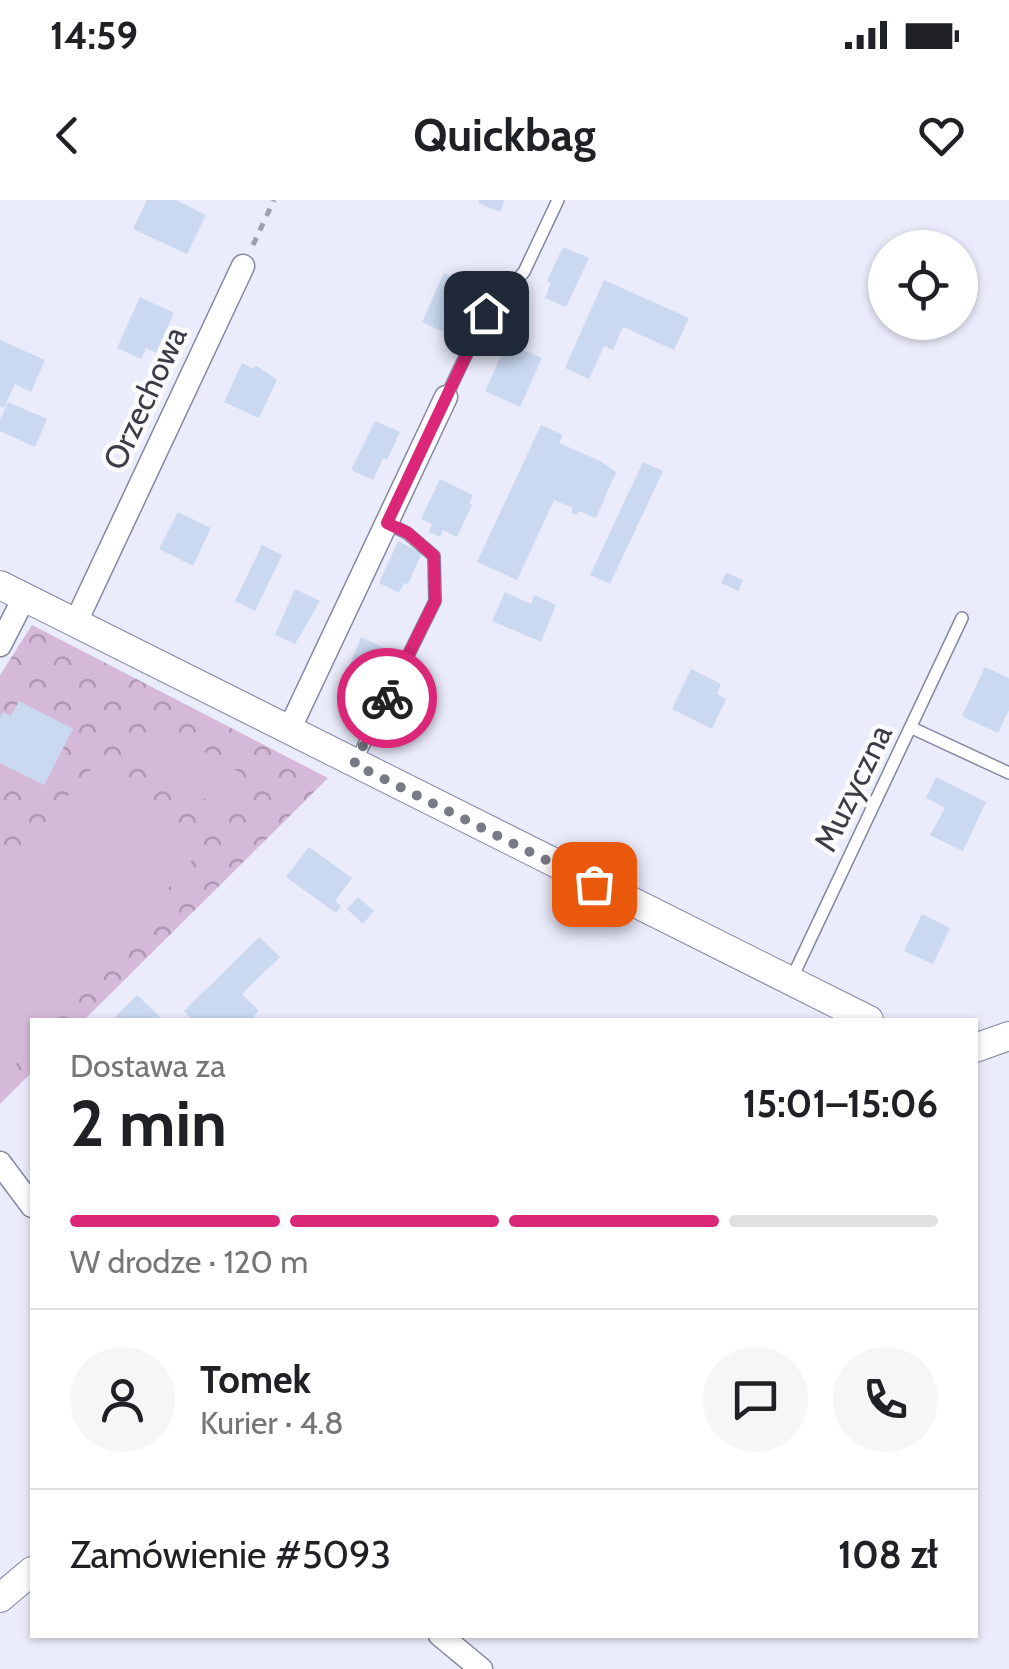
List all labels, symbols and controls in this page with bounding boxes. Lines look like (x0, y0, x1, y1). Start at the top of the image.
text: 14:59 (50, 12, 138, 59)
icon: back (40, 108, 95, 163)
text: Quickbag (413, 108, 596, 162)
icon: heart (914, 108, 969, 163)
map controls (868, 230, 978, 340)
button: locate (868, 230, 978, 340)
pin (444, 271, 529, 356)
icon: home (459, 286, 514, 341)
street label: Orzechowa (94, 319, 195, 476)
courier (337, 648, 437, 748)
icon: bike (360, 671, 415, 726)
street label: Muzyczna (805, 717, 900, 858)
pin (552, 842, 637, 927)
icon: bag (567, 857, 622, 912)
text: Dostawa za (70, 1046, 226, 1085)
text: 15:01–15:06 (743, 1080, 938, 1127)
text: 2 min (70, 1083, 227, 1162)
text: W drodze · 120 m (70, 1242, 308, 1281)
button: person (70, 1347, 175, 1452)
button: chat (703, 1347, 808, 1452)
button: phone (833, 1347, 938, 1452)
text: Tomek (200, 1356, 311, 1403)
text: Kurier · 4.8 (200, 1403, 344, 1442)
text: Zamówienie #5093 (70, 1531, 391, 1578)
text: 108 zł (838, 1531, 938, 1578)

